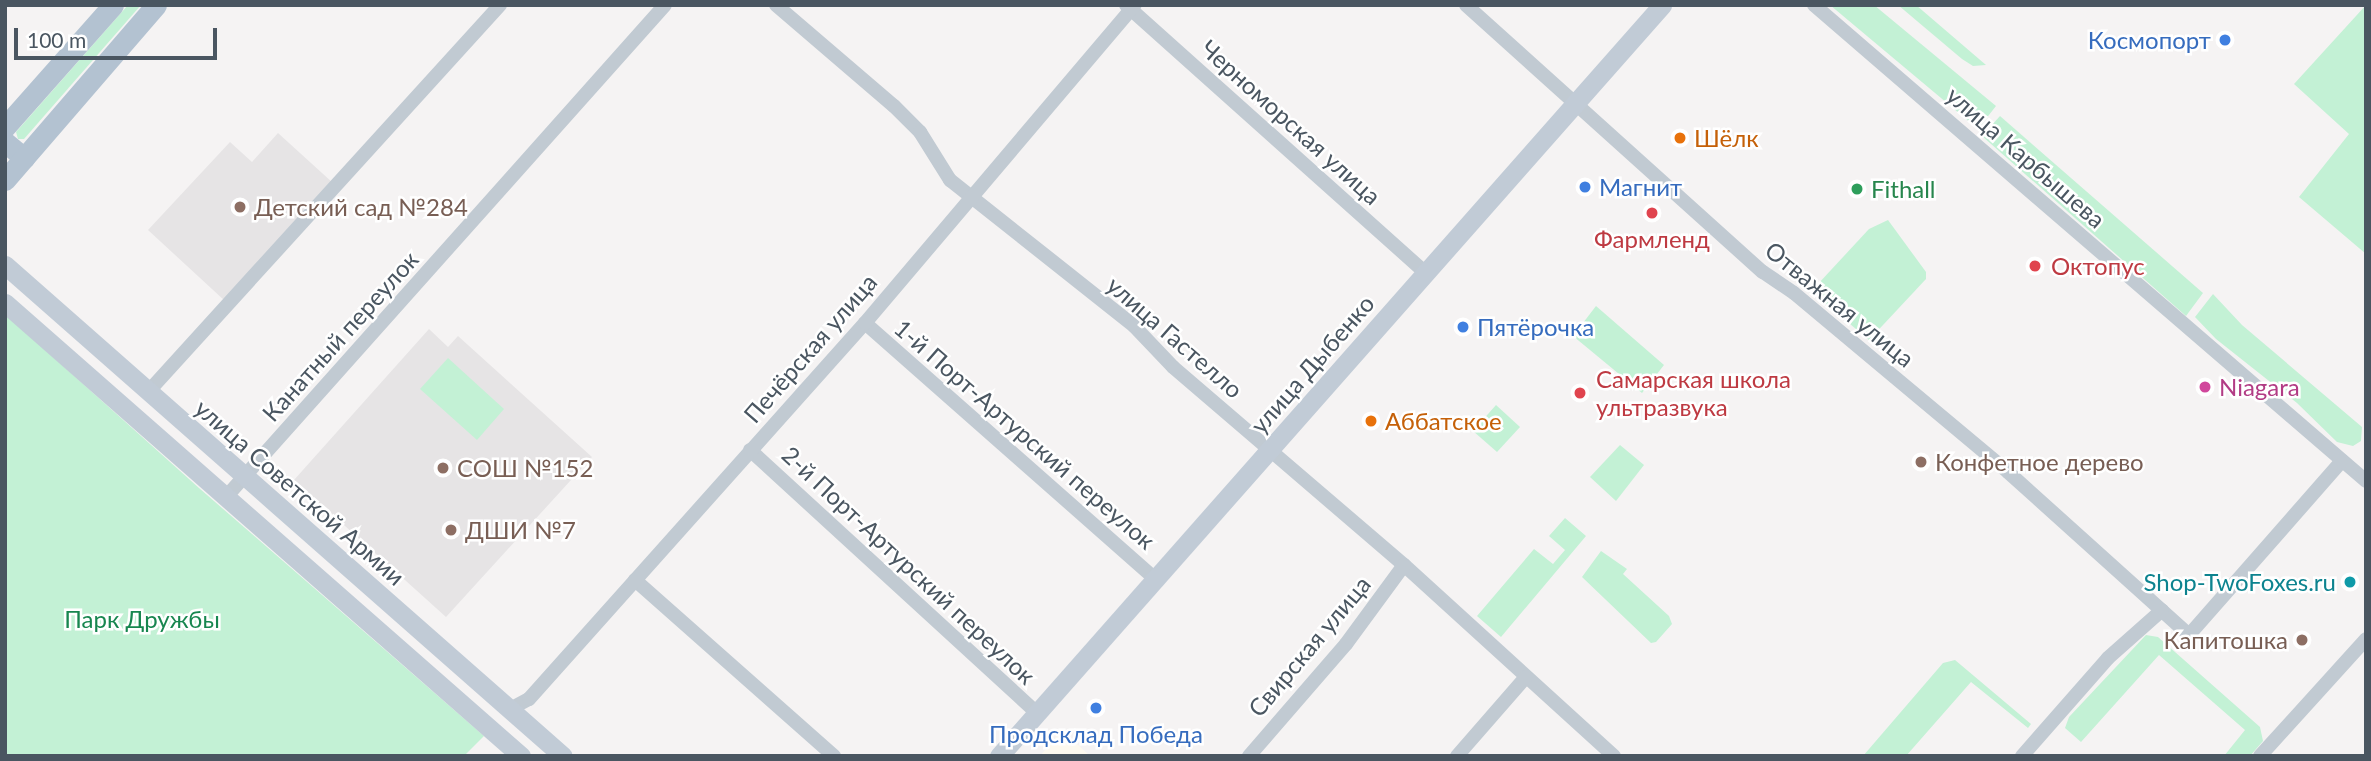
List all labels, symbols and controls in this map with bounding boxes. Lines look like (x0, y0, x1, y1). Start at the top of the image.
scale bar (18, 14, 220, 58)
place label: Космопорт (2088, 26, 2211, 54)
text: 100 m (27, 27, 86, 52)
marker: Космопорт (2217, 32, 2233, 48)
street label: Черноморская улица (1195, 34, 1387, 210)
street label: улица Карбышева (1941, 80, 2111, 234)
place label: Шёлк (1694, 124, 1759, 152)
marker: Шёлк (1672, 130, 1688, 146)
place label: Магнит (1599, 173, 1682, 201)
place label: Fithall (1871, 175, 1936, 203)
marker: Магнит (1577, 179, 1593, 195)
marker: Fithall (1849, 181, 1865, 197)
place label: Детский сад №284 (254, 193, 468, 221)
marker: Детский сад №284 (232, 199, 248, 215)
marker: Фармленд (1644, 205, 1660, 221)
place label: Фармленд (1594, 225, 1710, 253)
street label: Отважная улица (1760, 235, 1920, 373)
street label: Канатный переулок (256, 245, 424, 427)
place label: Октопус (2051, 252, 2145, 280)
marker: Октопус (2025, 256, 2045, 276)
street label: Печёрская улица (738, 268, 882, 428)
street label: улица Гастелло (1101, 270, 1249, 404)
street label: улица Дыбенко (1244, 289, 1380, 439)
street label: 1-й Порт-Артурский переулок (889, 313, 1161, 555)
place label: Пятёрочка (1477, 313, 1594, 341)
marker: Пятёрочка (1455, 319, 1471, 335)
place label: Самарская школа ультразвука (1596, 365, 1791, 421)
place label: Niagara (2219, 373, 2300, 401)
marker: Niagara (2197, 379, 2213, 395)
marker: Самарская школа ультразвука (1570, 383, 1590, 403)
street label: улица Советской Армии (189, 393, 411, 591)
place label: Аббатское (1385, 407, 1502, 435)
marker: Аббатское (1363, 413, 1379, 429)
street label: 2-й Порт-Артурский переулок (777, 440, 1041, 690)
place label: Конфетное дерево (1935, 448, 2144, 476)
place label: СОШ №152 (457, 454, 593, 482)
marker: Конфетное дерево (1913, 454, 1929, 470)
marker: СОШ №152 (435, 460, 451, 476)
place label: ДШИ №7 (465, 516, 576, 544)
marker: ДШИ №7 (443, 522, 459, 538)
place label: Shop-TwoFoxes.ru (2143, 568, 2336, 596)
street label: Свирская улица (1242, 570, 1376, 722)
marker: Shop-TwoFoxes.ru (2342, 574, 2358, 590)
park label: Парк Дружбы (64, 605, 220, 633)
place label: Капитошка (2164, 626, 2288, 654)
marker: Капитошка (2294, 632, 2310, 648)
marker: Продсклад Победа (1088, 700, 1104, 716)
place label: Продсклад Победа (989, 720, 1203, 748)

